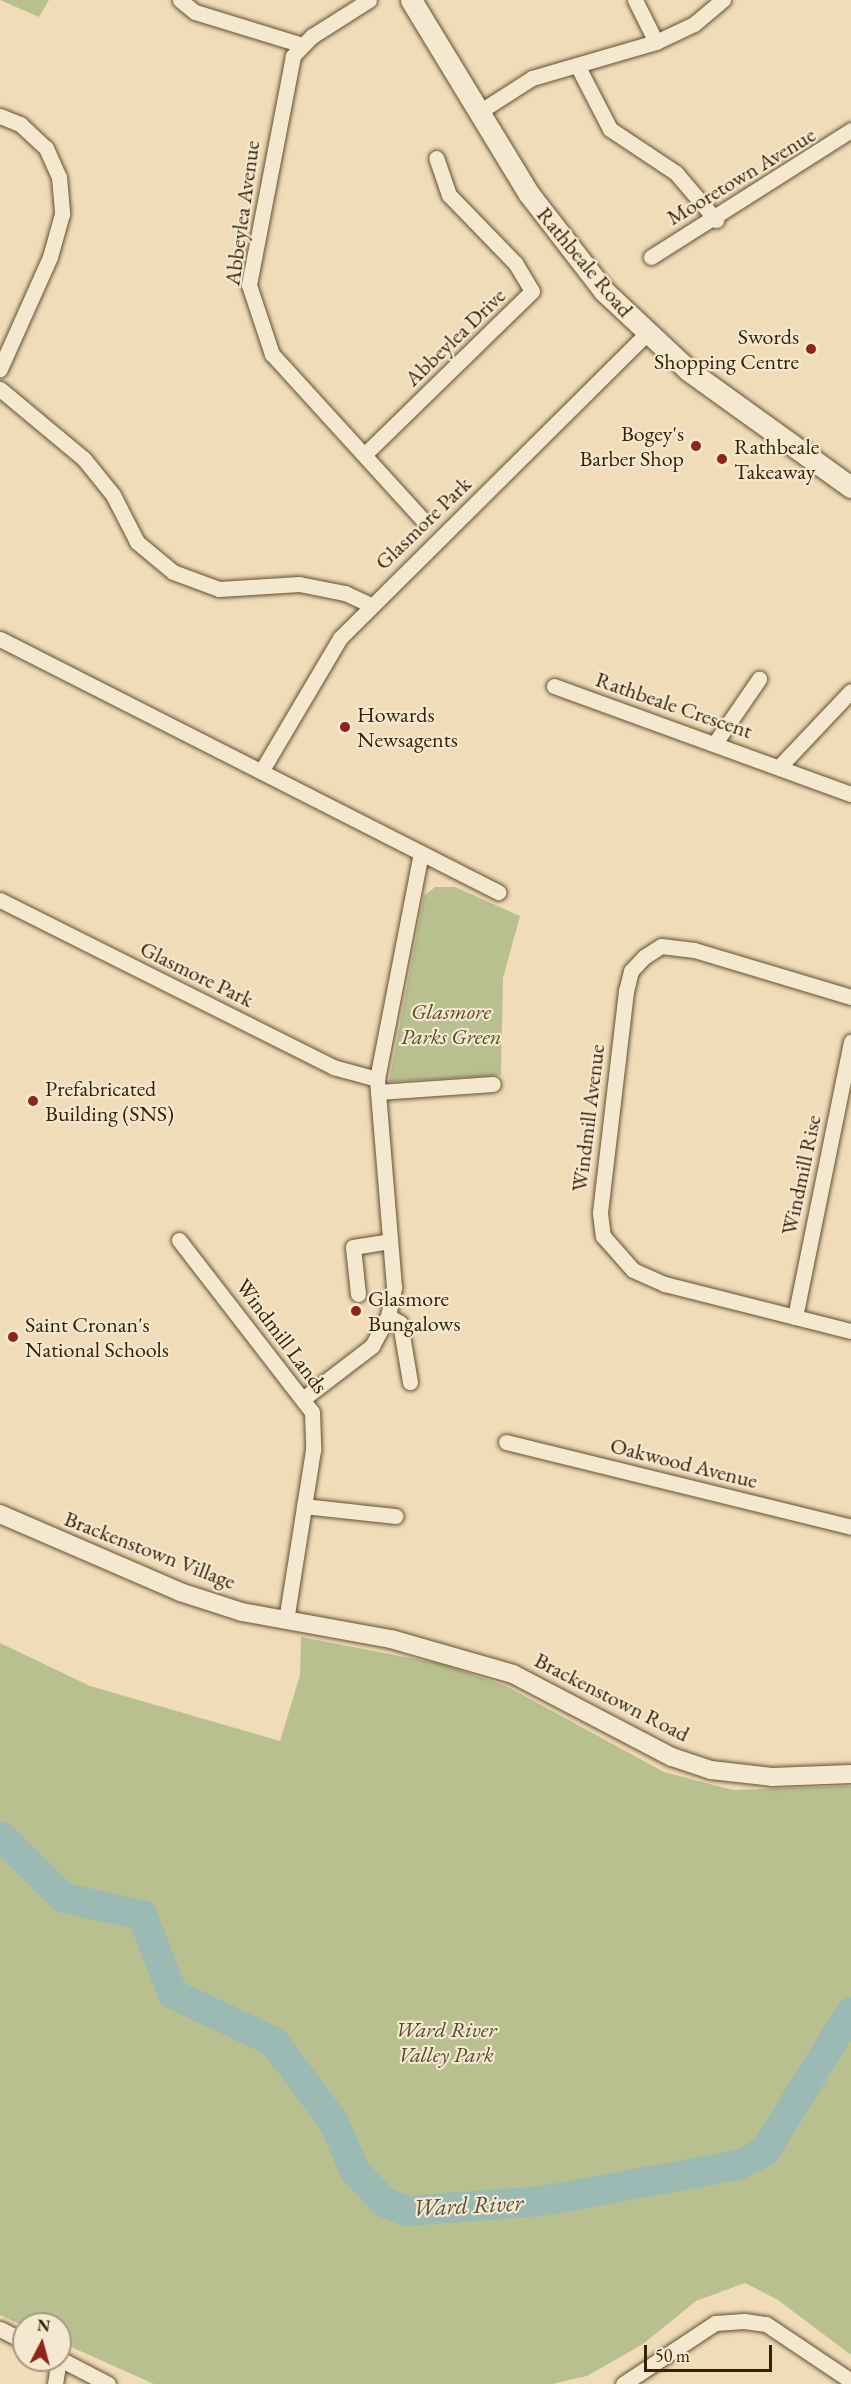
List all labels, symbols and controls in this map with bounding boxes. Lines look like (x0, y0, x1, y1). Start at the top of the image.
street label: Mooretown Avenue (662, 121, 820, 231)
street label: Abbeylea Avenue (219, 139, 265, 287)
street label: Rathbeale Road (531, 202, 639, 322)
street label: Abbeylea Drive (399, 282, 511, 392)
place label: Swords Shopping Centre (654, 323, 799, 374)
marker: Swords Shopping Centre (804, 342, 818, 356)
place label: Bogey's Barber Shop (579, 420, 684, 472)
place label: Rathbeale Takeaway (734, 433, 819, 484)
marker: Bogey's Barber Shop (689, 439, 703, 453)
marker: Rathbeale Takeaway (715, 452, 729, 466)
street label: Glasmore Park (370, 471, 476, 575)
street label: Rathbeale Crescent (592, 666, 756, 744)
place label: Howards Newsagents (357, 701, 458, 752)
marker: Howards Newsagents (338, 720, 352, 734)
street label: Glasmore Park (136, 935, 258, 1013)
park label: Glasmore Parks Green (401, 998, 501, 1050)
street label: Windmill Avenue (566, 1043, 610, 1193)
place label: Prefabricated Building (SNS) (45, 1075, 174, 1126)
marker: Prefabricated Building (SNS) (26, 1094, 40, 1108)
street label: Windmill Rise (775, 1113, 827, 1237)
street label: Windmill Lands (230, 1273, 334, 1399)
place label: Glasmore Bungalows (368, 1285, 460, 1336)
marker: Glasmore Bungalows (349, 1304, 363, 1318)
place label: Saint Cronan's National Schools (25, 1311, 169, 1362)
marker: Saint Cronan's National Schools (6, 1330, 20, 1344)
street label: Oakwood Avenue (608, 1432, 760, 1494)
street label: Brackenstown Village (61, 1505, 239, 1595)
street label: Brackenstown Road (530, 1647, 694, 1747)
park label: Ward River Valley Park (395, 2016, 497, 2068)
water label: Ward River (412, 2188, 524, 2222)
north arrow (12, 2312, 72, 2372)
text: N (36, 2314, 51, 2337)
scale bar (647, 2333, 774, 2371)
text: 50 m (655, 2344, 690, 2367)

